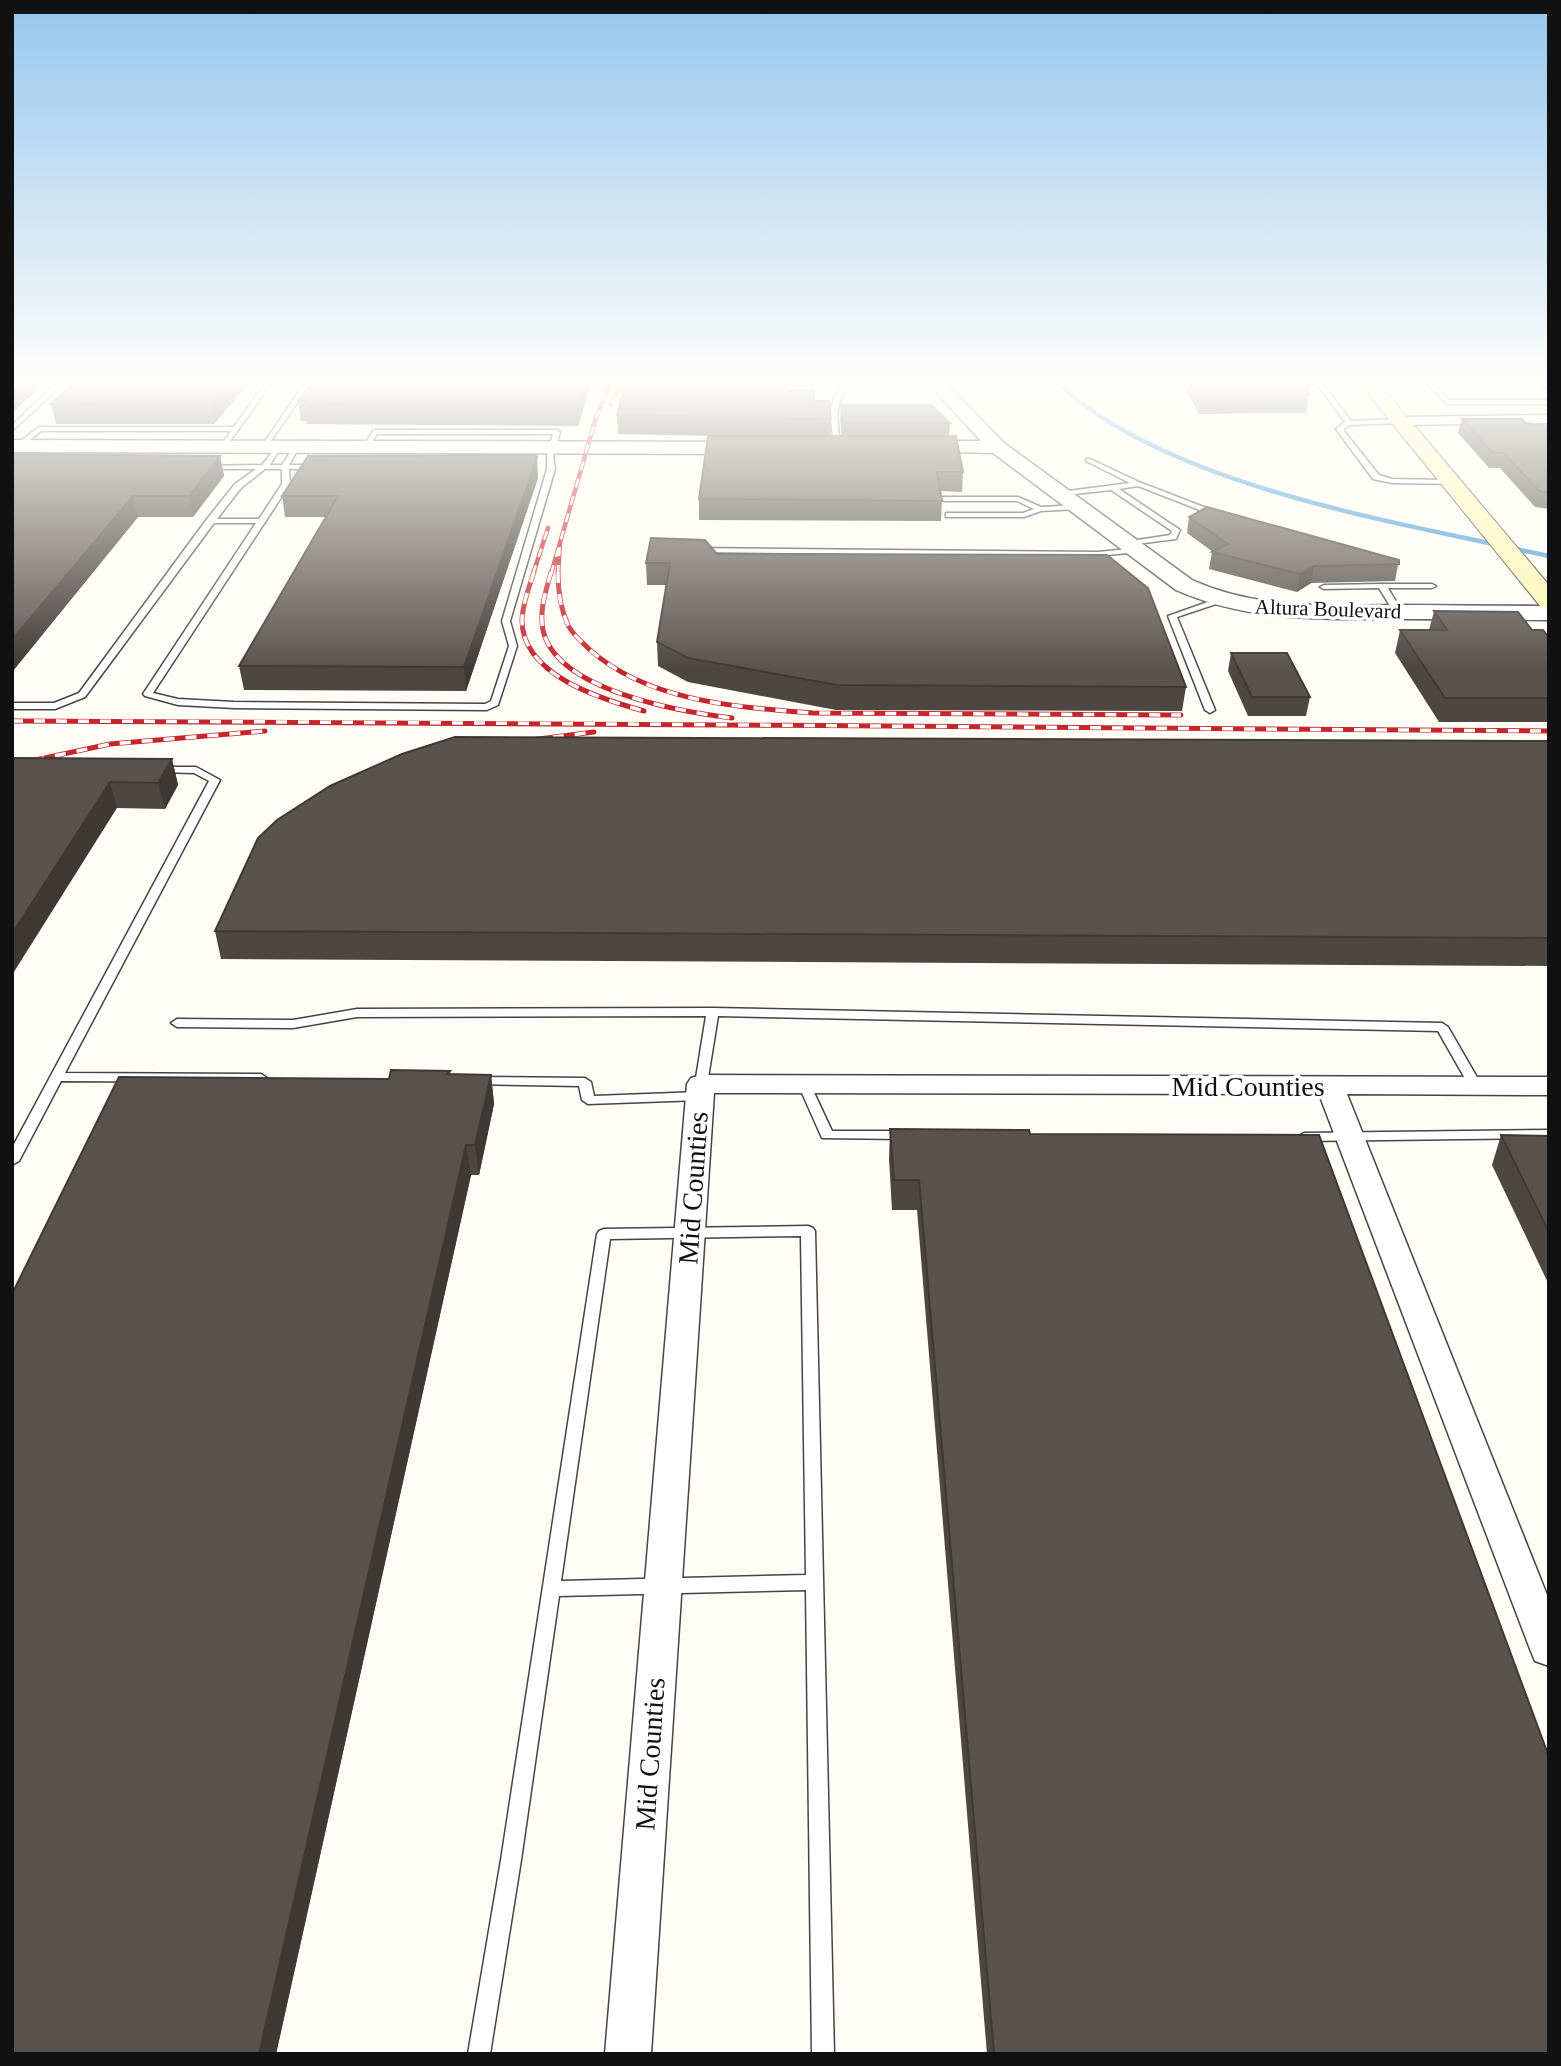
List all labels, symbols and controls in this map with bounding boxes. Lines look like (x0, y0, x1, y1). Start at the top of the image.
street label: Altura Boulevard (1254, 594, 1402, 624)
street label: Mid Counties (1171, 1071, 1325, 1102)
street label: Mid Counties (672, 1110, 714, 1266)
street label: Mid Counties (629, 1676, 671, 1832)

